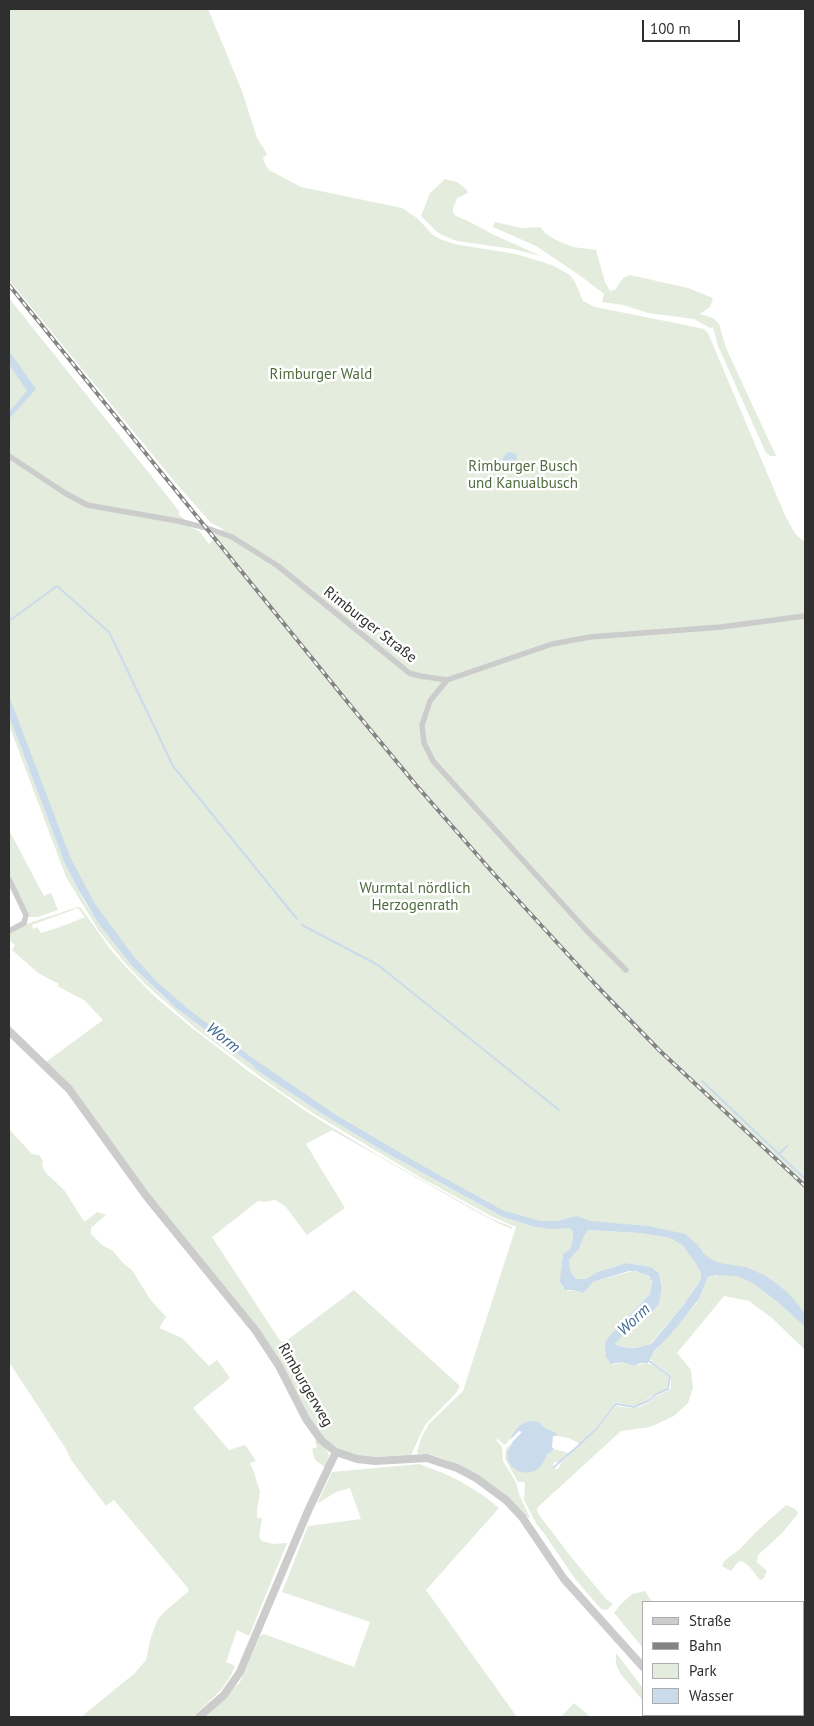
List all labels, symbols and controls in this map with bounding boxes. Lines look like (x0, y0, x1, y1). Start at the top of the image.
scale bar (644, 10, 742, 42)
text: 100 m (650, 19, 691, 38)
park label: Rimburger Wald (270, 366, 372, 384)
park label: Rimburger Busch und Kanualbusch (468, 458, 578, 493)
street label: Rimburger Straße (320, 583, 420, 667)
park label: Wurmtal nördlich Herzogenrath (360, 880, 470, 915)
water label: Worm (202, 1019, 244, 1057)
water label: Worm (614, 1300, 654, 1340)
street label: Rimburgerweg (274, 1340, 336, 1430)
legend (642, 1601, 804, 1716)
text: Straße (689, 1611, 731, 1630)
text: Bahn (689, 1636, 722, 1655)
text: Park (689, 1661, 717, 1680)
text: Wasser (689, 1686, 734, 1705)

